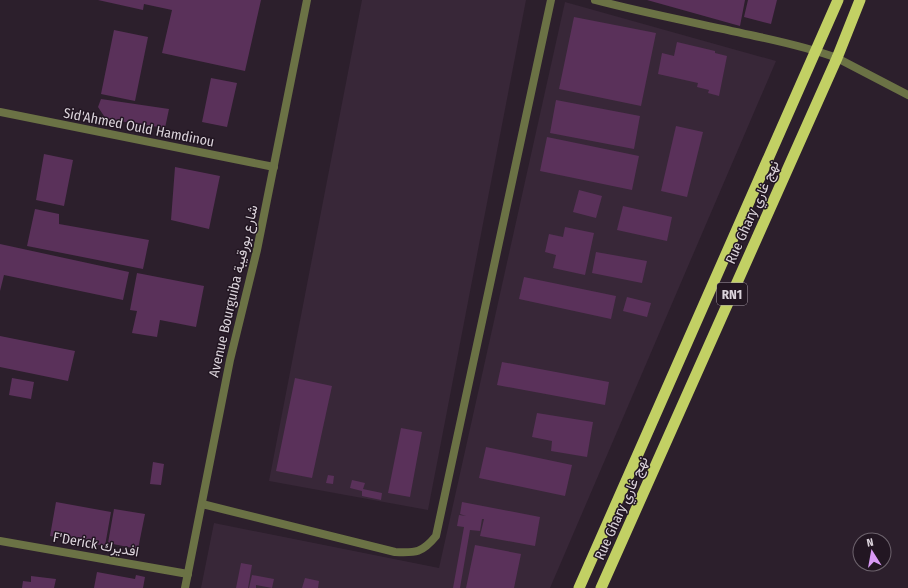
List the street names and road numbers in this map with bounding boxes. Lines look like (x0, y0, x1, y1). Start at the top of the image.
street label: Sid'Ahmed Ould Hamdinou (62, 105, 216, 150)
street label: Rue Ghary نهج غاري (722, 158, 786, 268)
street label: Avenue Bourguiba شارع بورقيبة (205, 203, 264, 379)
road number: RN1 (717, 283, 747, 305)
street label: Rue Ghary نهج غاري (591, 454, 655, 564)
street label: F'Derick افديرك (52, 529, 140, 560)

